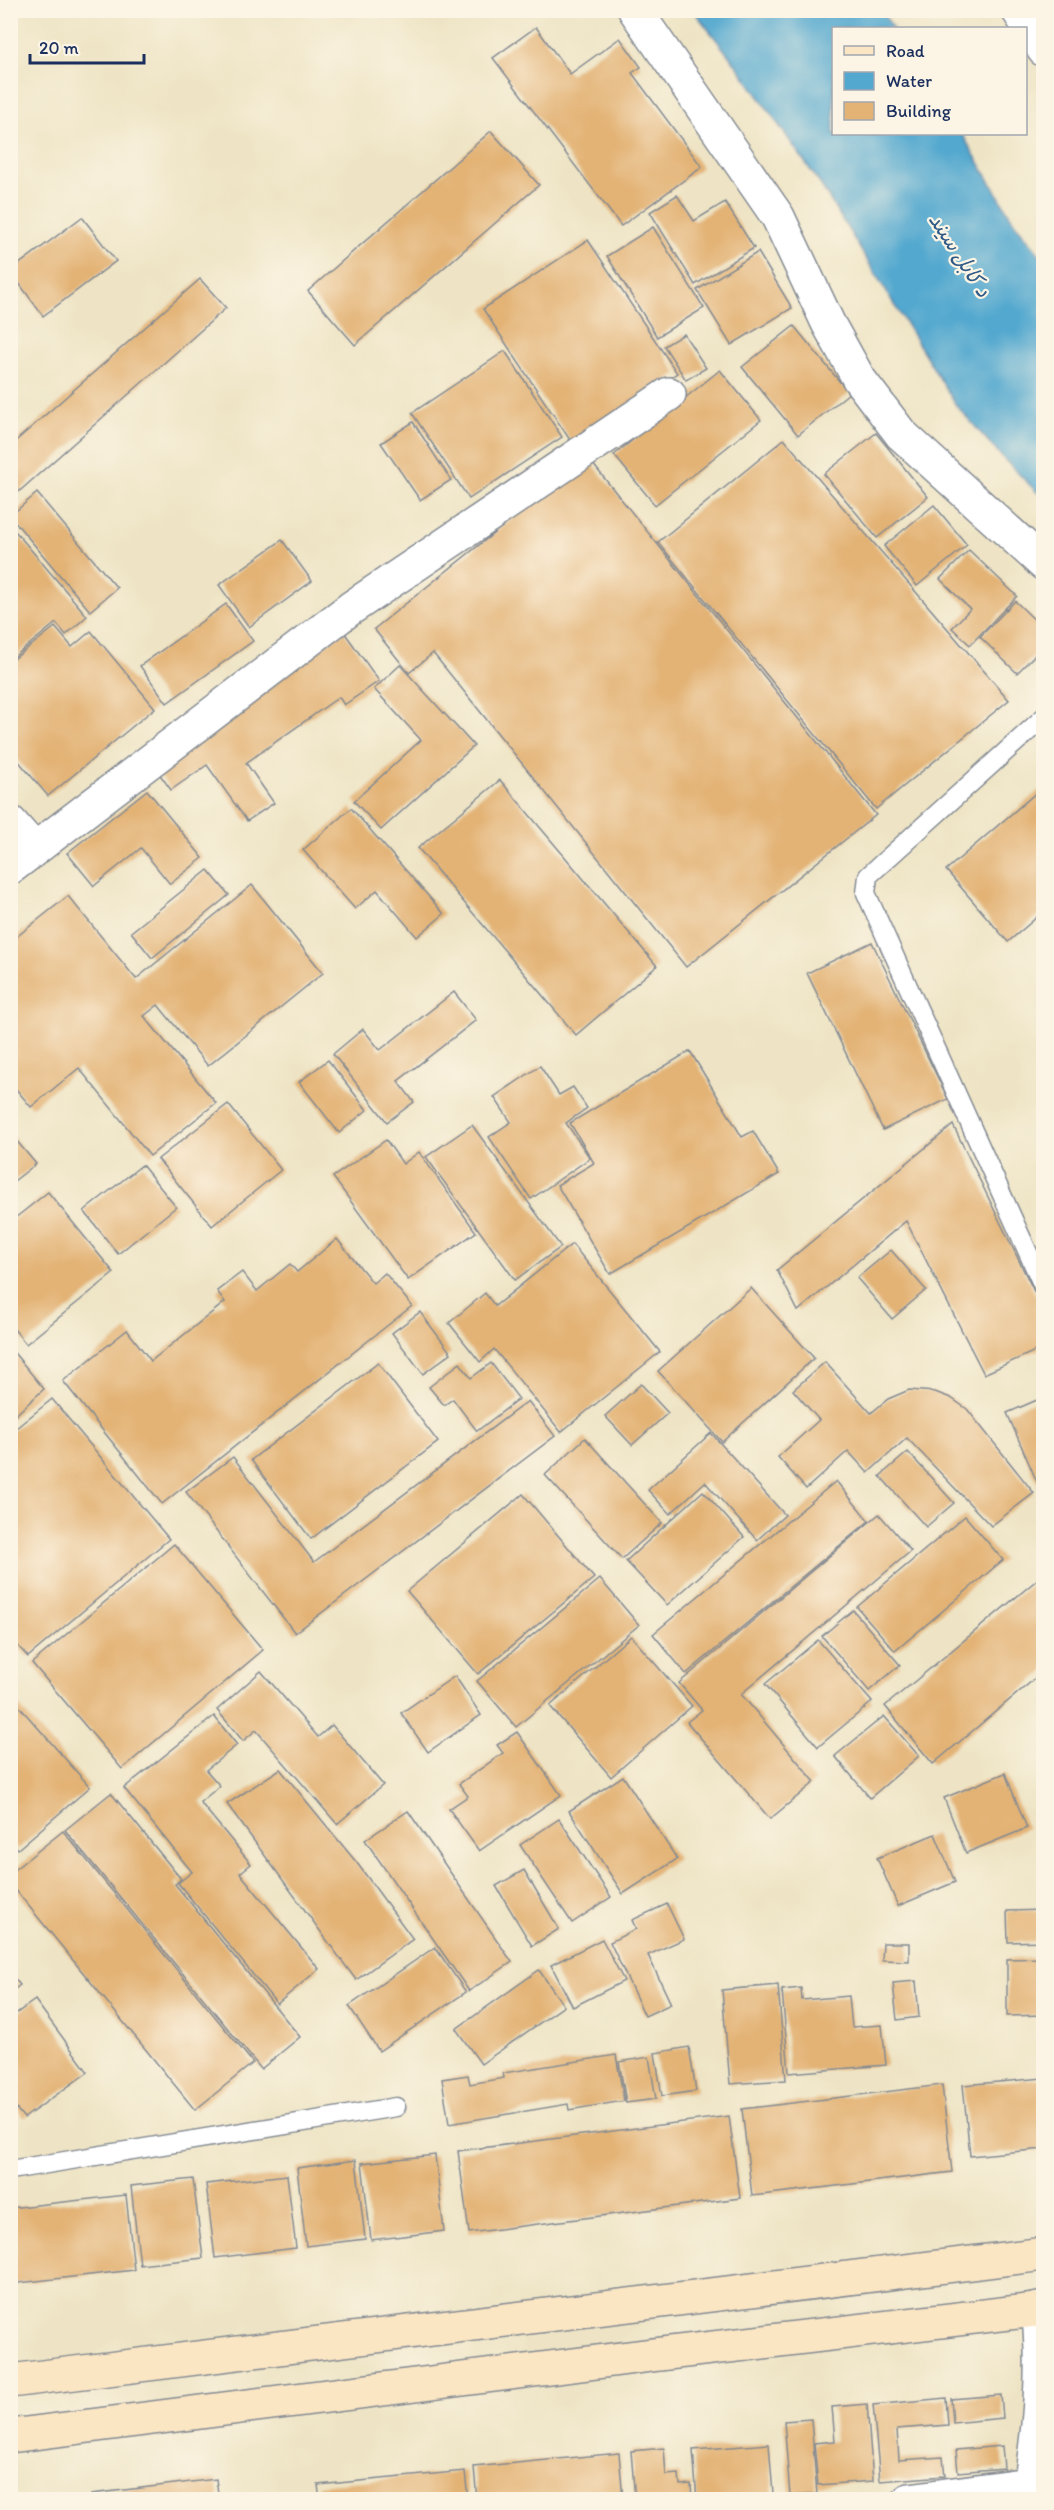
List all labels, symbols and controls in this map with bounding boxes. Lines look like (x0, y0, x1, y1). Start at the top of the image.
scale bar (30, 27, 144, 65)
legend (832, 27, 1027, 135)
text: 20 m (39, 37, 79, 59)
text: Road (886, 40, 925, 62)
text: Water (886, 70, 932, 92)
text: Building (886, 100, 952, 122)
water label: د کابل سيند (923, 208, 997, 302)

